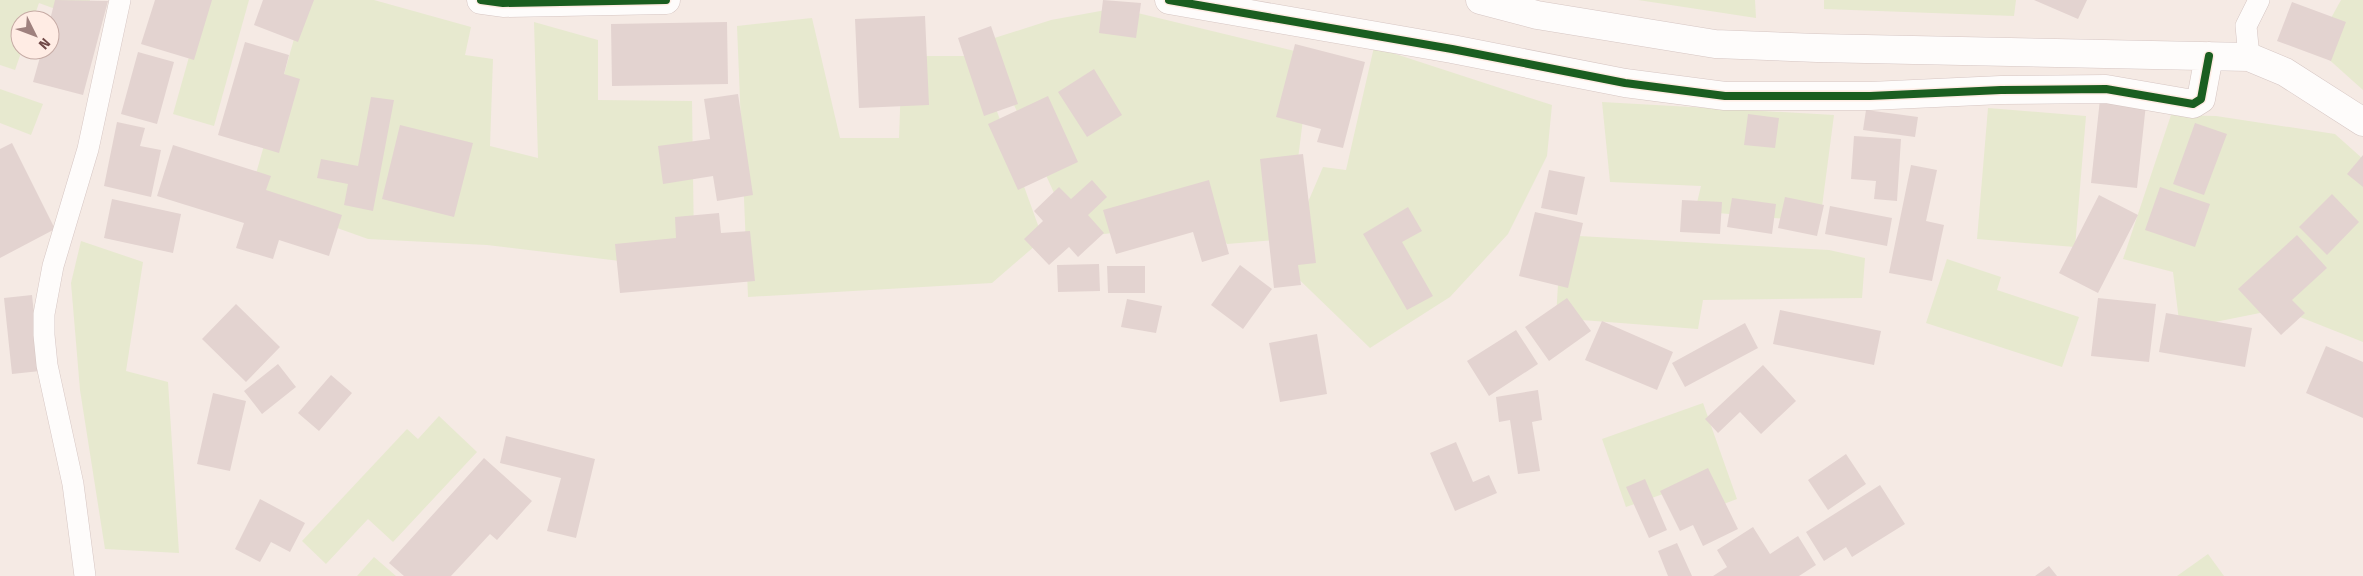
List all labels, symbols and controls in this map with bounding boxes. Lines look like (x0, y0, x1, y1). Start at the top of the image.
north arrow (10, 10, 60, 60)
text: N (35, 34, 54, 53)

